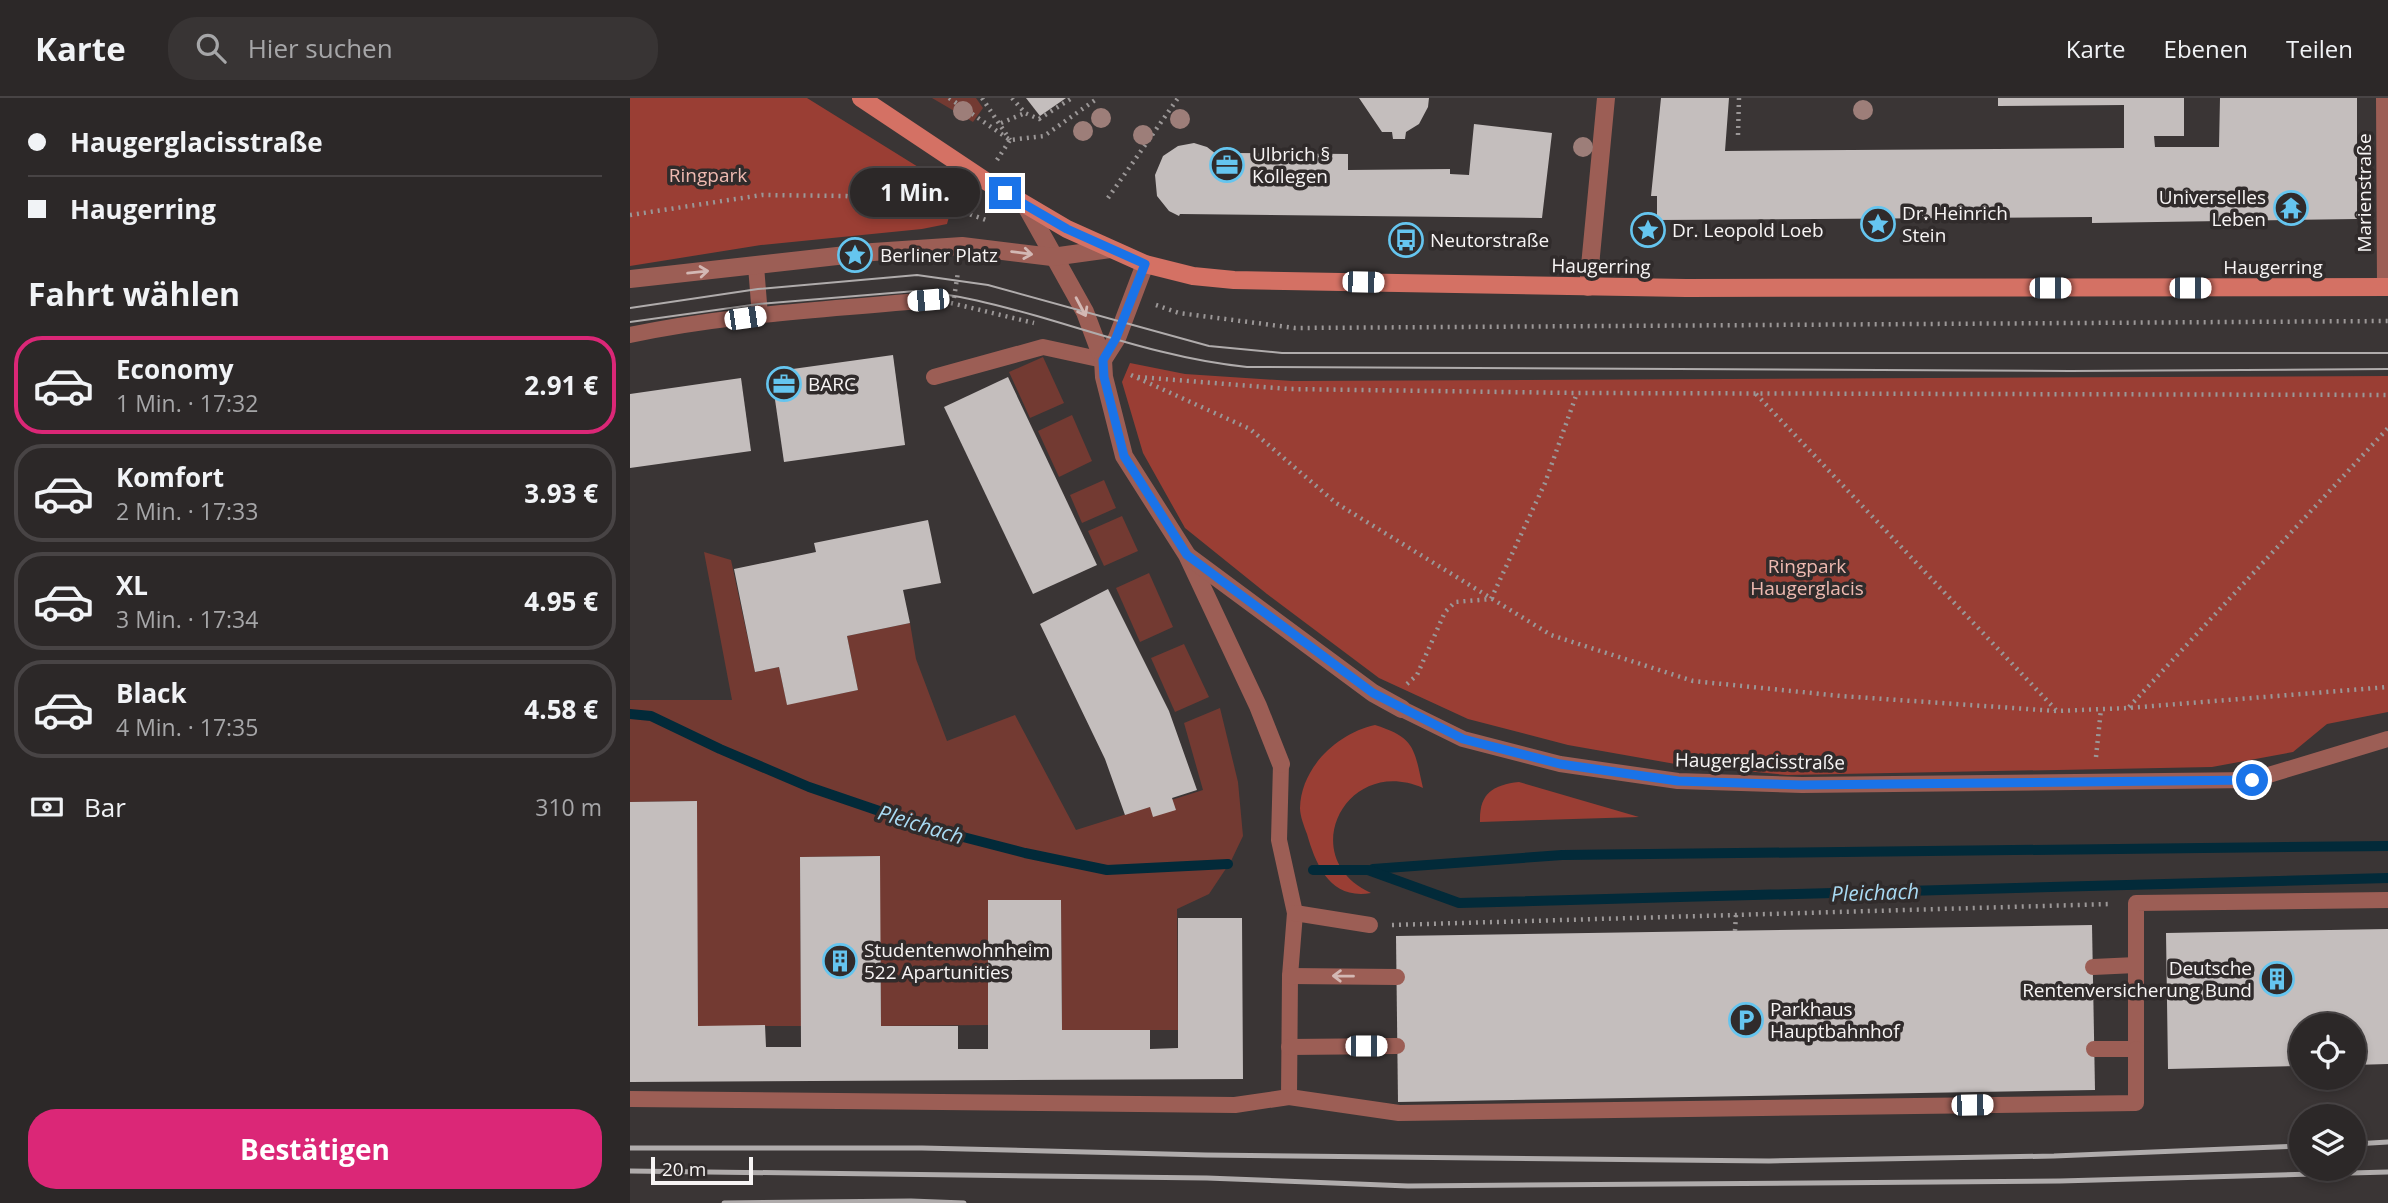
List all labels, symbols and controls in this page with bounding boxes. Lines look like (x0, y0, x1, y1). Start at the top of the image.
search box (168, 17, 658, 80)
text: Karte (35, 26, 126, 71)
icon: search (192, 29, 230, 67)
text: Hier suchen (248, 30, 393, 66)
text: Karte (2066, 32, 2126, 65)
text: Ebenen (2164, 32, 2248, 65)
text: Teilen (2286, 32, 2353, 65)
text: Haugerglacisstraße (70, 124, 323, 160)
street label: Marienstraße (2351, 133, 2377, 253)
place label: Ulbrich § Kollegen (1252, 141, 1330, 189)
office icon: Ulbrich § Kollegen (1208, 146, 1246, 184)
park label: Ringpark (669, 162, 747, 188)
callout: 1 Min. (851, 168, 980, 217)
text: 1 Min. (880, 176, 950, 208)
route end (989, 177, 1021, 209)
place label: Universelles Leben (2159, 184, 2266, 232)
temple icon: Universelles Leben (2272, 189, 2310, 227)
text: Haugerring (70, 191, 216, 227)
place label: Dr. Heinrich Stein (1902, 200, 2008, 248)
place icon: Dr. Heinrich Stein (1859, 205, 1897, 243)
place icon: Dr. Leopold Loeb (1629, 211, 1667, 249)
place label: Dr. Leopold Loeb (1672, 217, 1824, 243)
bus stop icon: Neutorstraße (1387, 221, 1425, 259)
place label: Neutorstraße (1430, 227, 1549, 253)
place icon: Berliner Platz (836, 236, 874, 274)
place label: Berliner Platz (880, 242, 998, 268)
one-way arrow (1010, 247, 1033, 260)
street label: Haugerring (1551, 252, 1651, 280)
street label: Haugerring (2223, 254, 2323, 280)
one-way arrow (686, 265, 709, 278)
car (1342, 271, 1385, 293)
text: Fahrt wählen (28, 272, 240, 315)
car (2030, 278, 2072, 299)
car (2170, 278, 2212, 299)
car (907, 288, 950, 312)
one-way arrow (1074, 296, 1088, 317)
car (723, 305, 768, 331)
text: Economy (116, 351, 234, 387)
icon: car (32, 354, 95, 417)
office icon: BARC (765, 365, 803, 403)
text: 2.91 € (524, 367, 598, 403)
place label: BARC (808, 371, 856, 397)
text: 1 Min. · 17:32 (116, 387, 258, 419)
text: Komfort (116, 459, 224, 495)
icon: car (32, 462, 95, 525)
text: 3.93 € (524, 475, 598, 511)
text: 2 Min. · 17:33 (116, 495, 258, 527)
park label: Ringpark Haugerglacis (1750, 553, 1864, 601)
text: XL (116, 567, 148, 603)
icon: car (32, 570, 95, 633)
text: 4.95 € (524, 583, 598, 619)
text: 3 Min. · 17:34 (116, 603, 258, 635)
text: Black (116, 675, 187, 711)
icon: car (32, 678, 95, 741)
text: 4.58 € (524, 691, 598, 727)
text: 4 Min. · 17:35 (116, 711, 258, 743)
street label: Haugerglacisstraße (1675, 747, 1845, 775)
route start (2236, 764, 2268, 796)
icon: cash (28, 788, 66, 826)
text: Bar (84, 789, 126, 825)
text: 310 m (535, 791, 602, 823)
water label: Pleichach (875, 798, 967, 850)
water label: Pleichach (1831, 876, 1919, 908)
place label: Studentenwohnheim 522 Apartunities (864, 937, 1050, 985)
building icon: Studentenwohnheim 522 Apartunities (821, 942, 859, 980)
place label: Deutsche Rentenversicherung Bund (2022, 955, 2252, 1003)
building icon: Deutsche Rentenversicherung Bund (2258, 960, 2296, 998)
one-way arrow (1332, 970, 1355, 983)
place label: Parkhaus Hauptbahnhof (1770, 996, 1901, 1044)
parking icon: Parkhaus Hauptbahnhof (1727, 1001, 1765, 1039)
map controls (2289, 1013, 2366, 1181)
button: locate (2289, 1013, 2366, 1090)
car (1346, 1036, 1388, 1057)
car (1951, 1094, 1994, 1116)
button: layers (2289, 1104, 2366, 1181)
button: Bestätigen (28, 1109, 602, 1189)
scale bar (651, 1154, 752, 1186)
text: 20 m (662, 1156, 706, 1182)

